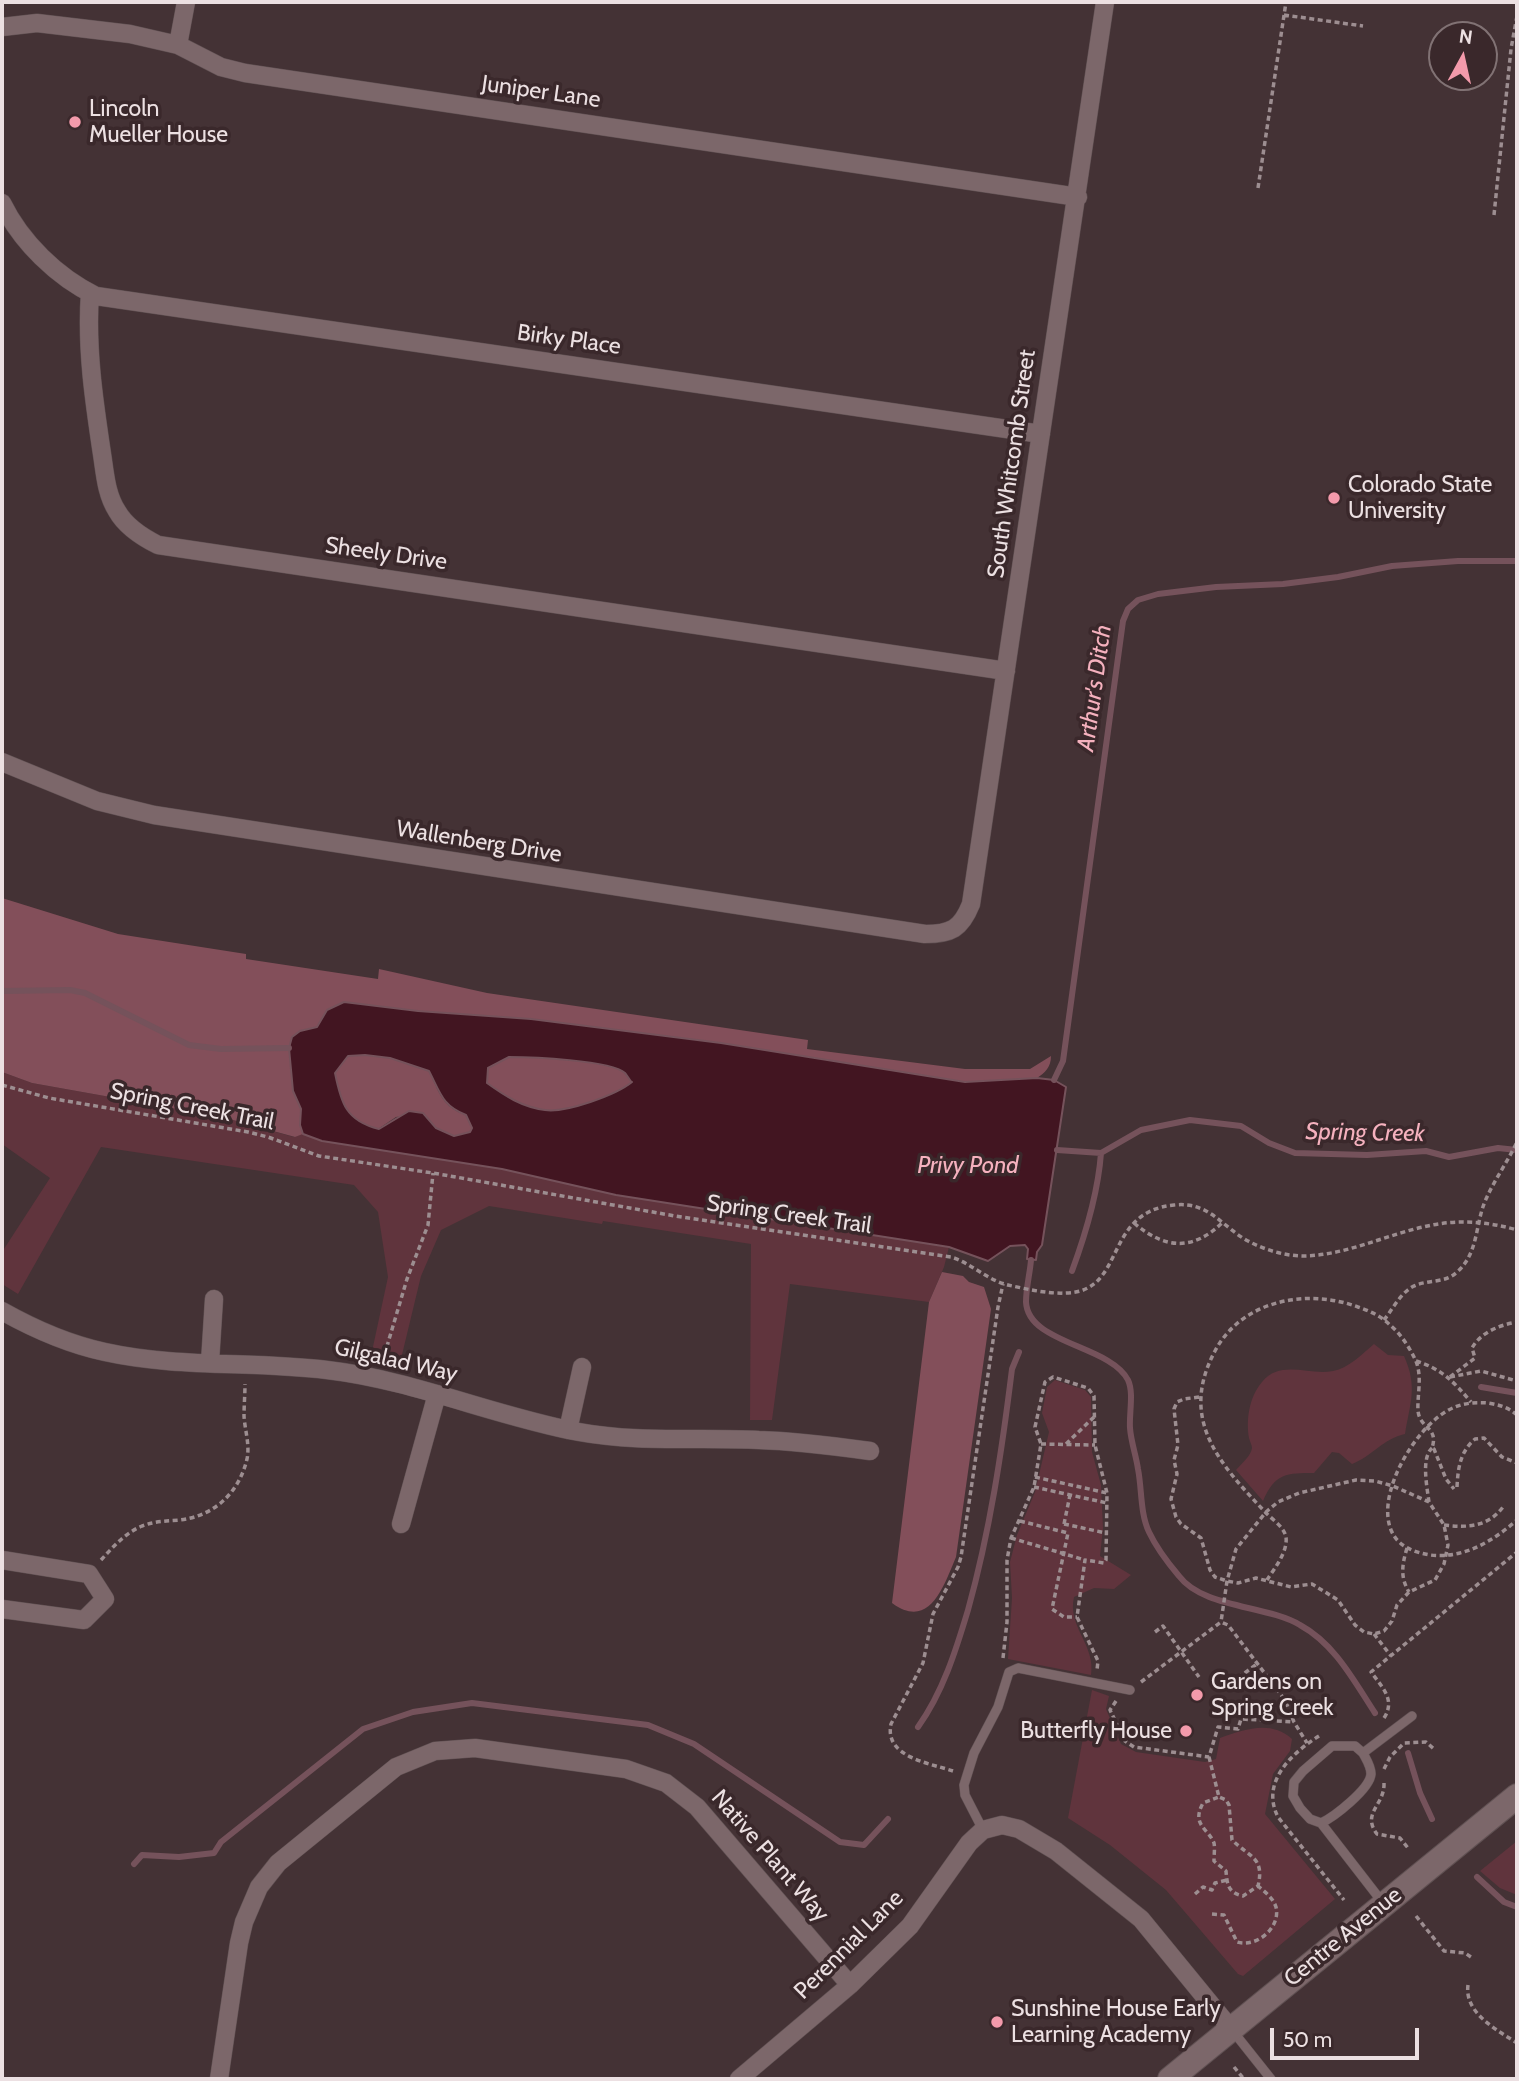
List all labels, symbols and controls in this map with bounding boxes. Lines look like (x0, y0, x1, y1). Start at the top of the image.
north arrow (1428, 21, 1498, 91)
text: N (1457, 24, 1474, 49)
street label: Juniper Lane (480, 70, 602, 114)
place label: Lincoln Mueller House (89, 95, 228, 149)
marker: Lincoln Mueller House (67, 114, 83, 130)
street label: Birky Place (515, 319, 623, 361)
street label: South Whitcomb Street (982, 348, 1042, 580)
place label: Colorado State University (1348, 471, 1492, 525)
marker: Colorado State University (1326, 490, 1342, 506)
street label: Sheely Drive (323, 532, 449, 576)
water label: Arthur's Ditch (1072, 623, 1118, 753)
street label: Wallenberg Drive (394, 815, 564, 869)
street label: Spring Creek Trail (108, 1078, 276, 1136)
water label: Spring Creek (1305, 1118, 1425, 1148)
water label: Privy Pond (917, 1152, 1019, 1180)
street label: Spring Creek Trail (705, 1190, 873, 1240)
street label: Gilgalad Way (332, 1333, 460, 1389)
place label: Gardens on Spring Creek (1211, 1668, 1334, 1722)
marker: Gardens on Spring Creek (1189, 1687, 1205, 1703)
place label: Butterfly House (1020, 1717, 1172, 1745)
marker: Butterfly House (1178, 1723, 1194, 1739)
street label: Native Plant Way (705, 1784, 835, 1928)
street label: Centre Avenue (1279, 1881, 1407, 1993)
street label: Perennial Lane (789, 1885, 909, 2005)
place label: Sunshine House Early Learning Academy (1011, 1995, 1221, 2049)
marker: Sunshine House Early Learning Academy (989, 2014, 1005, 2030)
scale bar (1274, 2014, 1423, 2058)
text: 50 m (1283, 2027, 1332, 2052)

